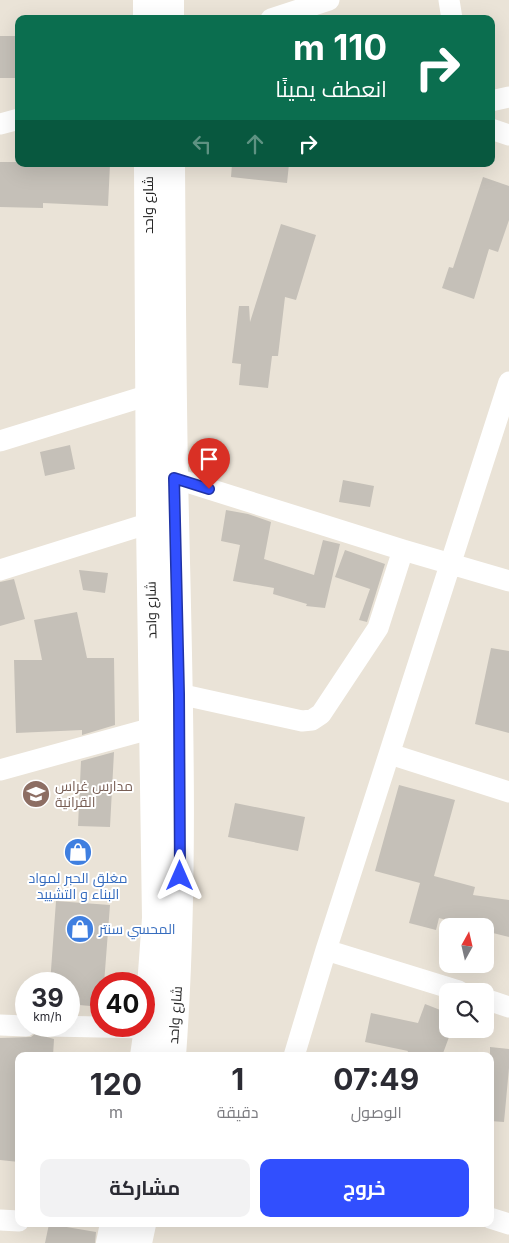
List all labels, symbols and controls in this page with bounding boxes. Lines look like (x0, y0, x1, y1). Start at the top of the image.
text: 110 m (293, 26, 387, 68)
icon: right (405, 35, 470, 100)
text: انعطف يمينًا (275, 76, 387, 102)
icon: left (188, 130, 216, 158)
icon: ahead (241, 130, 269, 158)
icon: right (294, 130, 322, 158)
street label: شارع واحد (139, 176, 157, 234)
pin (188, 438, 230, 489)
icon: arrive (195, 445, 223, 473)
street label: شارع واحد (141, 581, 161, 639)
place label: مدارس غراس القرانية (55, 777, 133, 810)
school or university icon: مدارس غراس القرانية (21, 779, 51, 809)
shop icon: مغلق الحبر لمواد البناء و التشييد (63, 837, 93, 867)
position arrow (153, 849, 205, 901)
place label: مغلق الحبر لمواد البناء و التشييد (29, 869, 127, 902)
shop icon: المحسي سنتر (65, 914, 95, 944)
north arrow (439, 918, 494, 972)
map controls (439, 918, 494, 1038)
place label: المحسي سنتر (98, 920, 176, 940)
speed limit sign: 40 (90, 972, 155, 1037)
text: 39 (31, 983, 64, 1013)
button: search (439, 983, 494, 1038)
street label: شارع واحد (164, 986, 186, 1044)
text: km/h (33, 1009, 62, 1024)
text: 1 (231, 1061, 244, 1097)
text: 07:49 (333, 1061, 419, 1097)
text: 120 (90, 1066, 142, 1102)
text: m (109, 1102, 123, 1122)
text: دقيقة (217, 1102, 258, 1122)
text: الوصول (351, 1102, 402, 1122)
button: مشاركة (40, 1159, 250, 1217)
button: خروج (260, 1159, 469, 1217)

